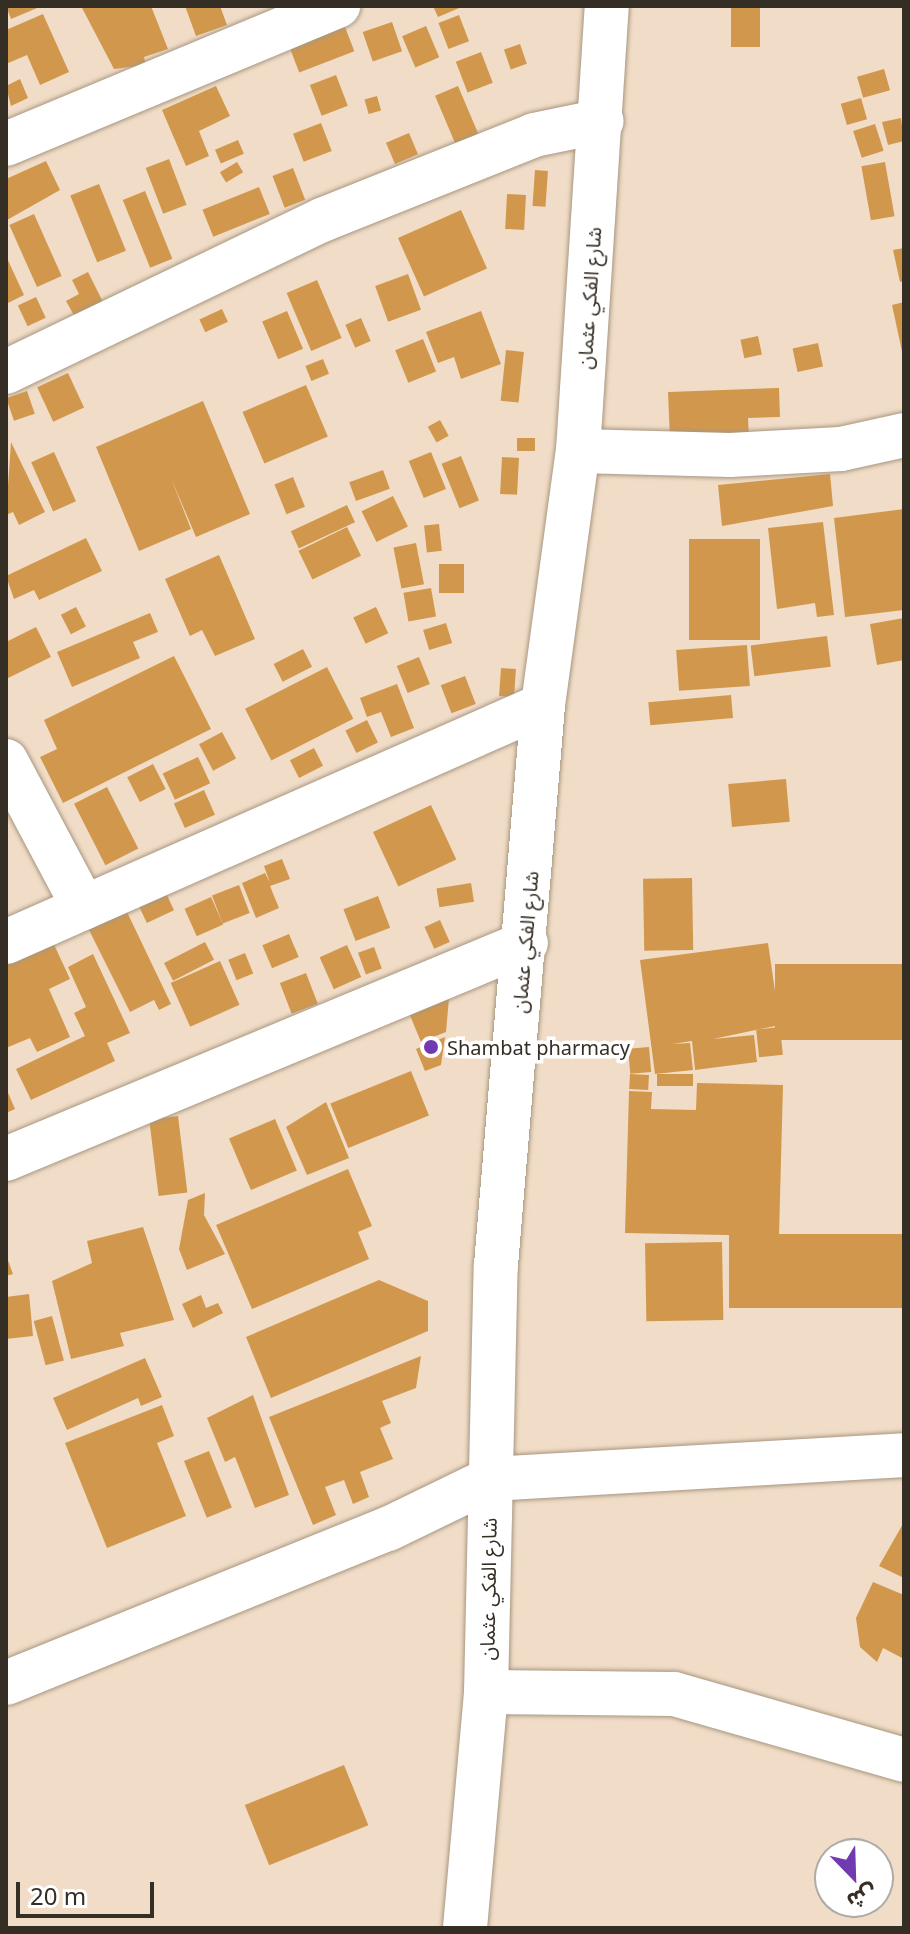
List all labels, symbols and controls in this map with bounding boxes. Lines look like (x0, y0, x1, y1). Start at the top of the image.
street label: شارع الفكي عثمان (572, 226, 606, 370)
street label: شارع الفكي عثمان (507, 870, 543, 1014)
place label: Shambat pharmacy (447, 1035, 630, 1059)
marker: Shambat pharmacy (422, 1038, 440, 1056)
street label: شارع الفكي عثمان (475, 1517, 501, 1661)
north arrow (814, 1838, 894, 1918)
scale bar (20, 1866, 158, 1916)
text: 20 m (30, 1879, 86, 1912)
text: ش (843, 1879, 882, 1918)

